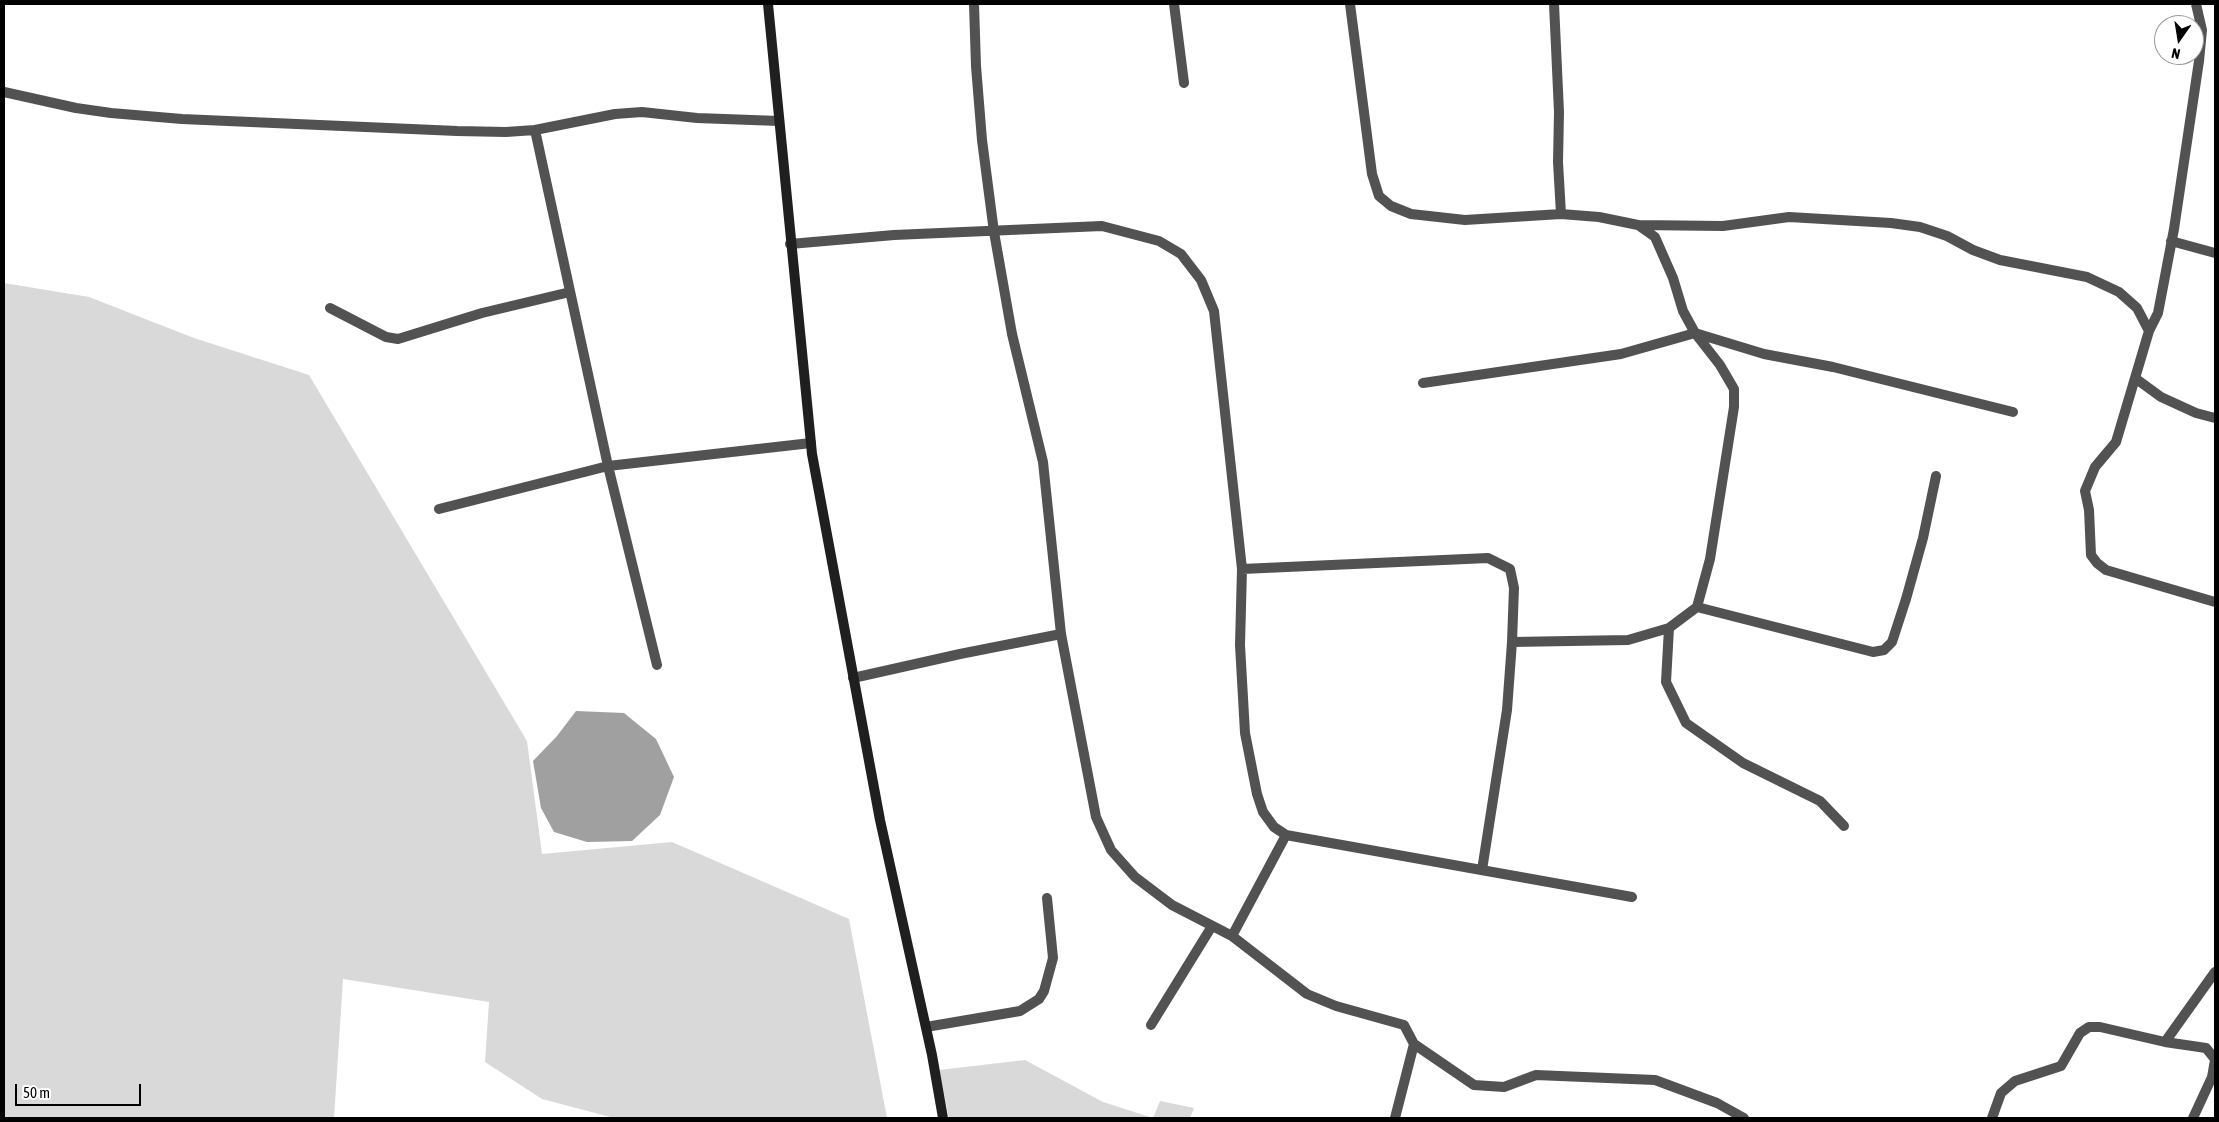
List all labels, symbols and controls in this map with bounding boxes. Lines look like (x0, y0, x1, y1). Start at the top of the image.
north arrow (2154, 15, 2204, 65)
text: N (2170, 45, 2182, 62)
scale bar (18, 1074, 144, 1106)
text: 50 m (23, 1084, 50, 1101)

